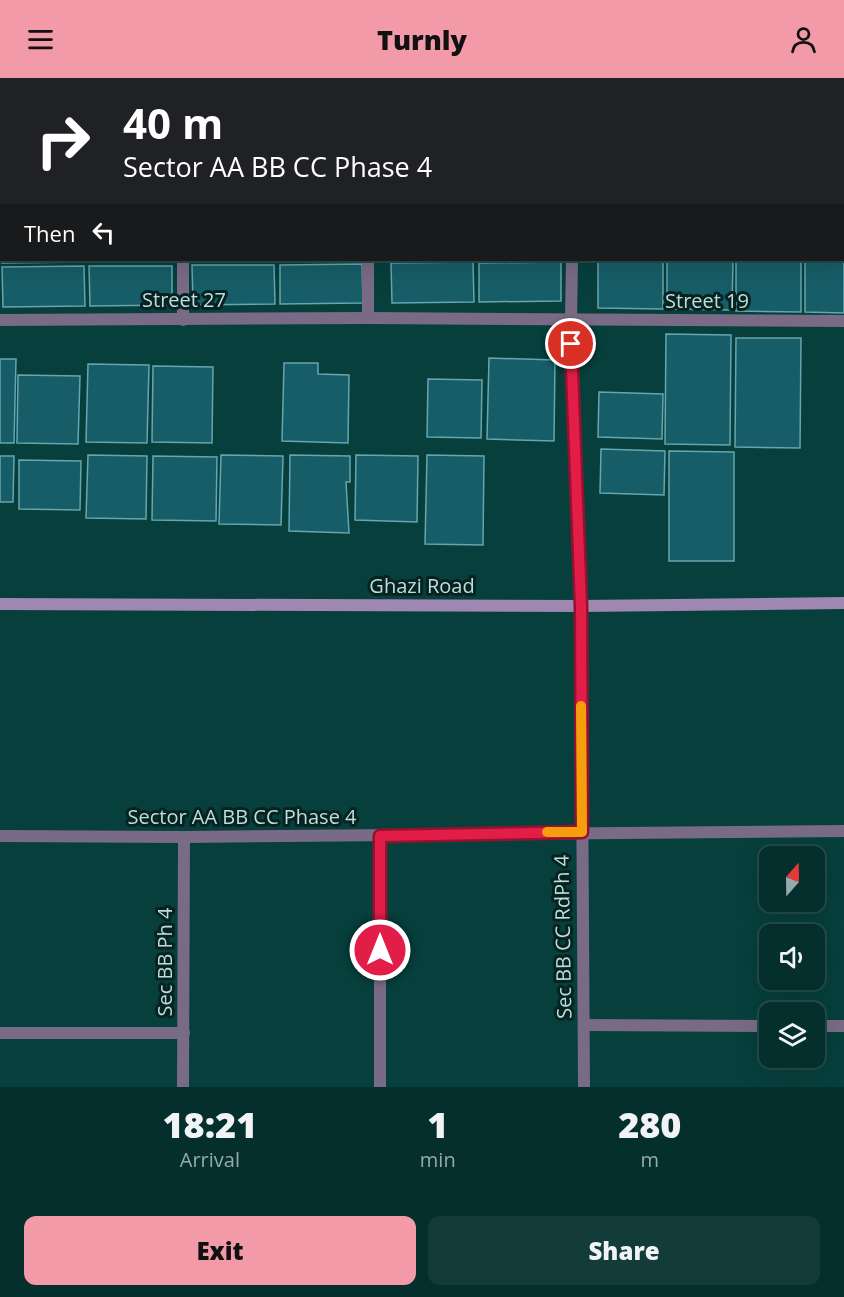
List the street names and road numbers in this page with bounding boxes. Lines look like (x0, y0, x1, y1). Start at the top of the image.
street label: Street 27 (142, 286, 226, 313)
street label: Street 19 (665, 287, 749, 314)
street label: Ghazi Road (369, 572, 475, 599)
street label: Sector AA BB CC Phase 4 (127, 803, 357, 830)
street label: Sec BB CC RdPh 4 (548, 854, 577, 1019)
street label: Sec BB Ph 4 (151, 907, 178, 1016)

